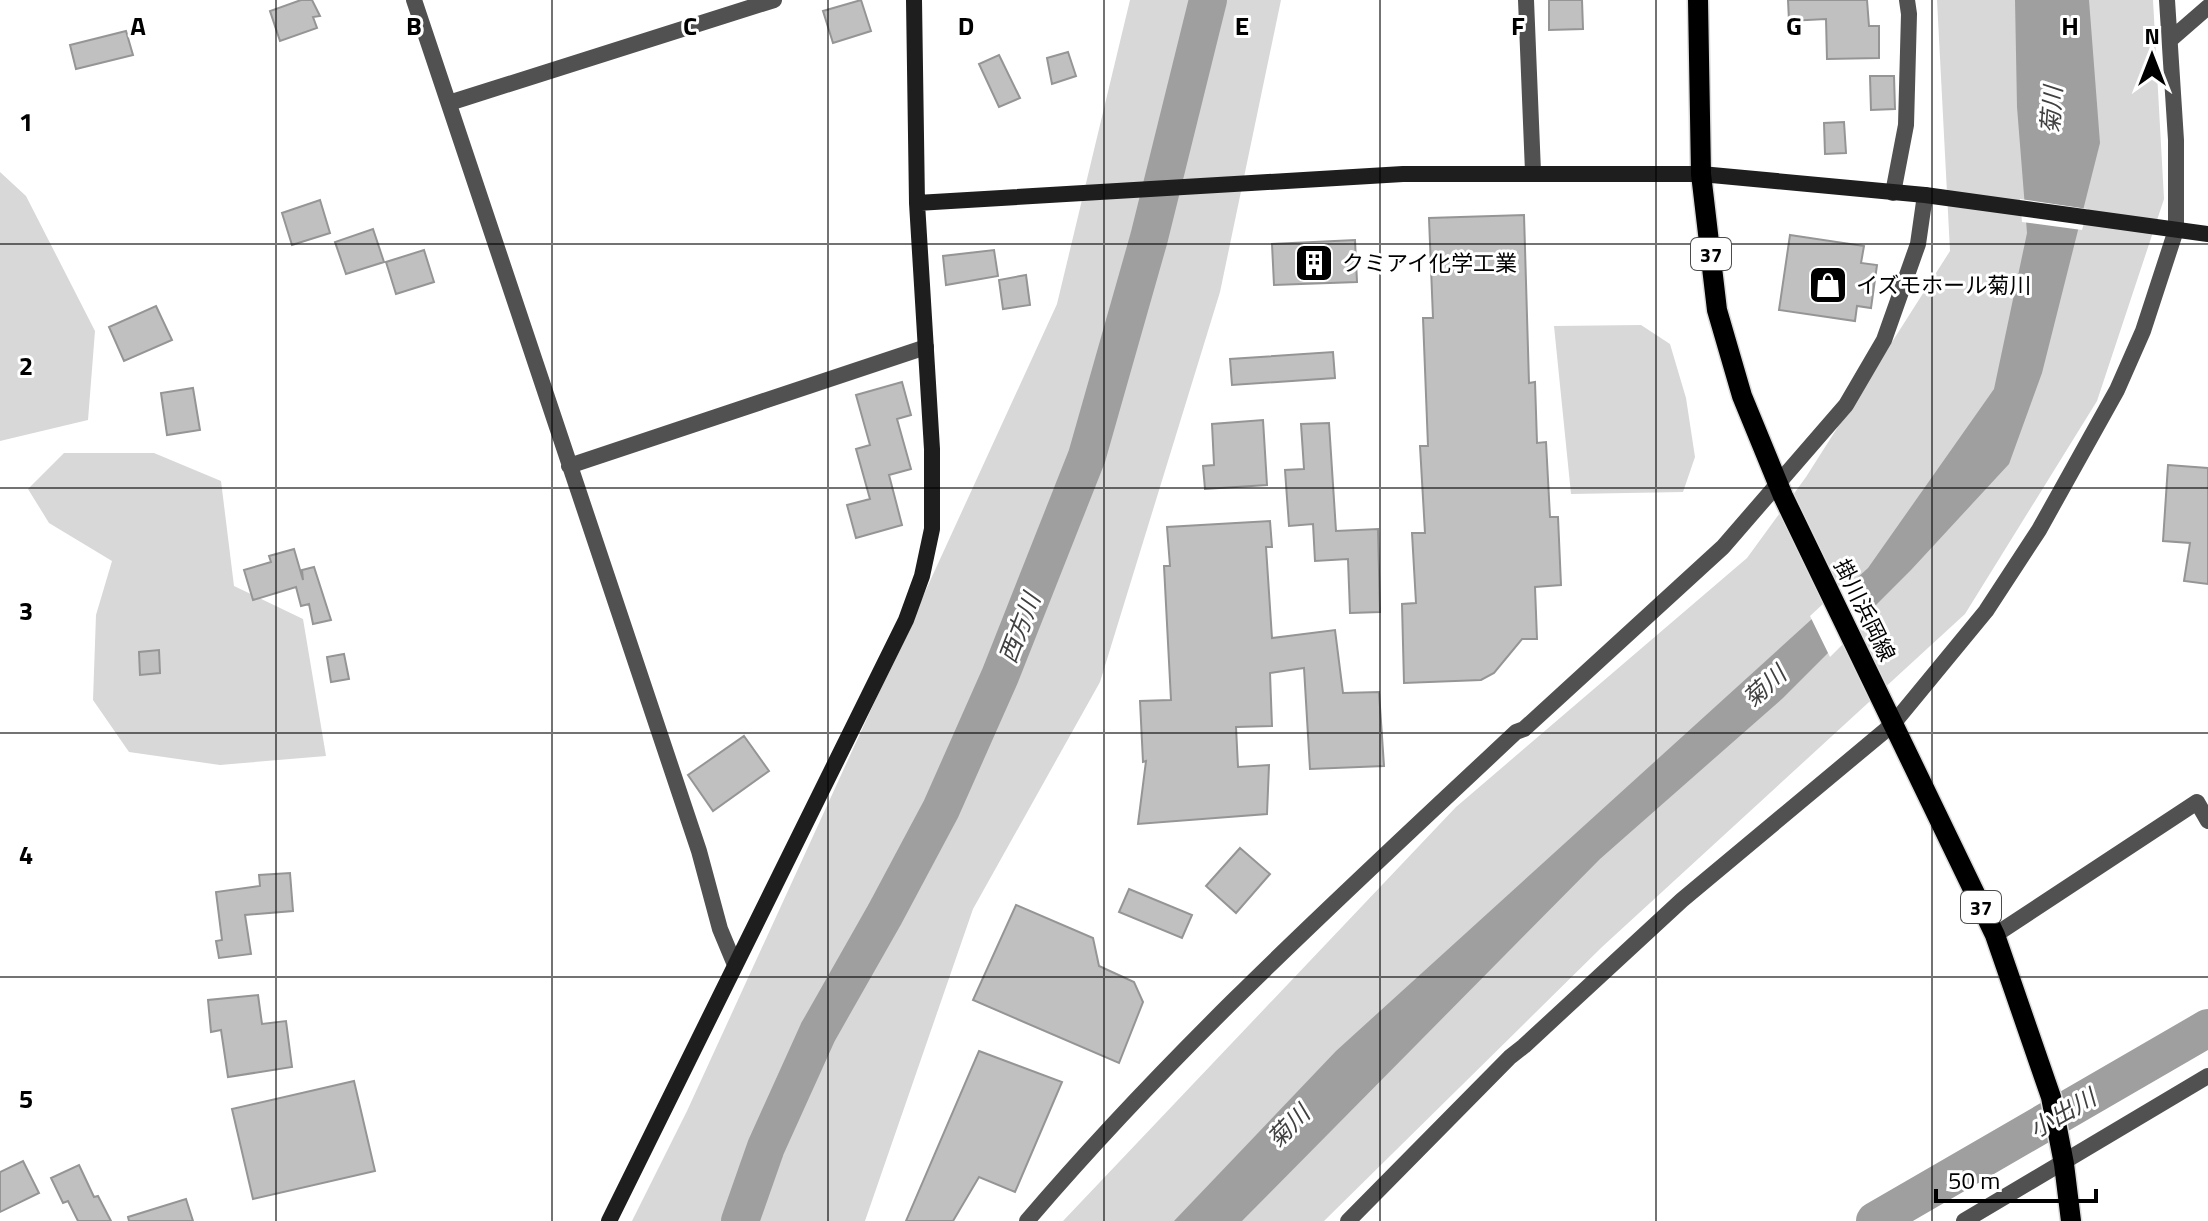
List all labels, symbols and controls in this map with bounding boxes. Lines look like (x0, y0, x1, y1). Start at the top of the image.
text: A (130, 6, 146, 45)
text: B (406, 6, 422, 45)
text: C (683, 6, 697, 45)
text: D (958, 6, 974, 45)
text: E (1235, 6, 1249, 45)
text: F (1511, 6, 1525, 45)
text: G (1786, 6, 1802, 45)
text: H (2061, 6, 2079, 45)
north arrow (2112, 16, 2192, 96)
text: N (2144, 19, 2160, 53)
water label: 菊川 (2031, 82, 2071, 135)
text: 1 (19, 102, 33, 141)
road number: 37 (1691, 238, 1731, 270)
building icon: クミアイ化学工業 (1293, 242, 1335, 284)
place label: クミアイ化学工業 (1342, 246, 1517, 280)
shop icon: イズモホール菊川 (1807, 264, 1849, 306)
place label: イズモホール菊川 (1856, 268, 2031, 302)
text: 2 (19, 346, 33, 385)
street label: 掛川浜岡線 (1826, 553, 1904, 667)
water label: 西方川 (989, 585, 1050, 668)
text: 3 (19, 591, 33, 630)
water label: 菊川 (1734, 655, 1796, 715)
text: 4 (19, 835, 33, 874)
road number: 37 (1961, 891, 2001, 923)
water label: 小出川 (2022, 1078, 2105, 1147)
text: 5 (19, 1079, 33, 1118)
water label: 菊川 (1258, 1094, 1320, 1156)
scale bar (1936, 1153, 2096, 1203)
text: 50 m (1948, 1162, 2000, 1198)

